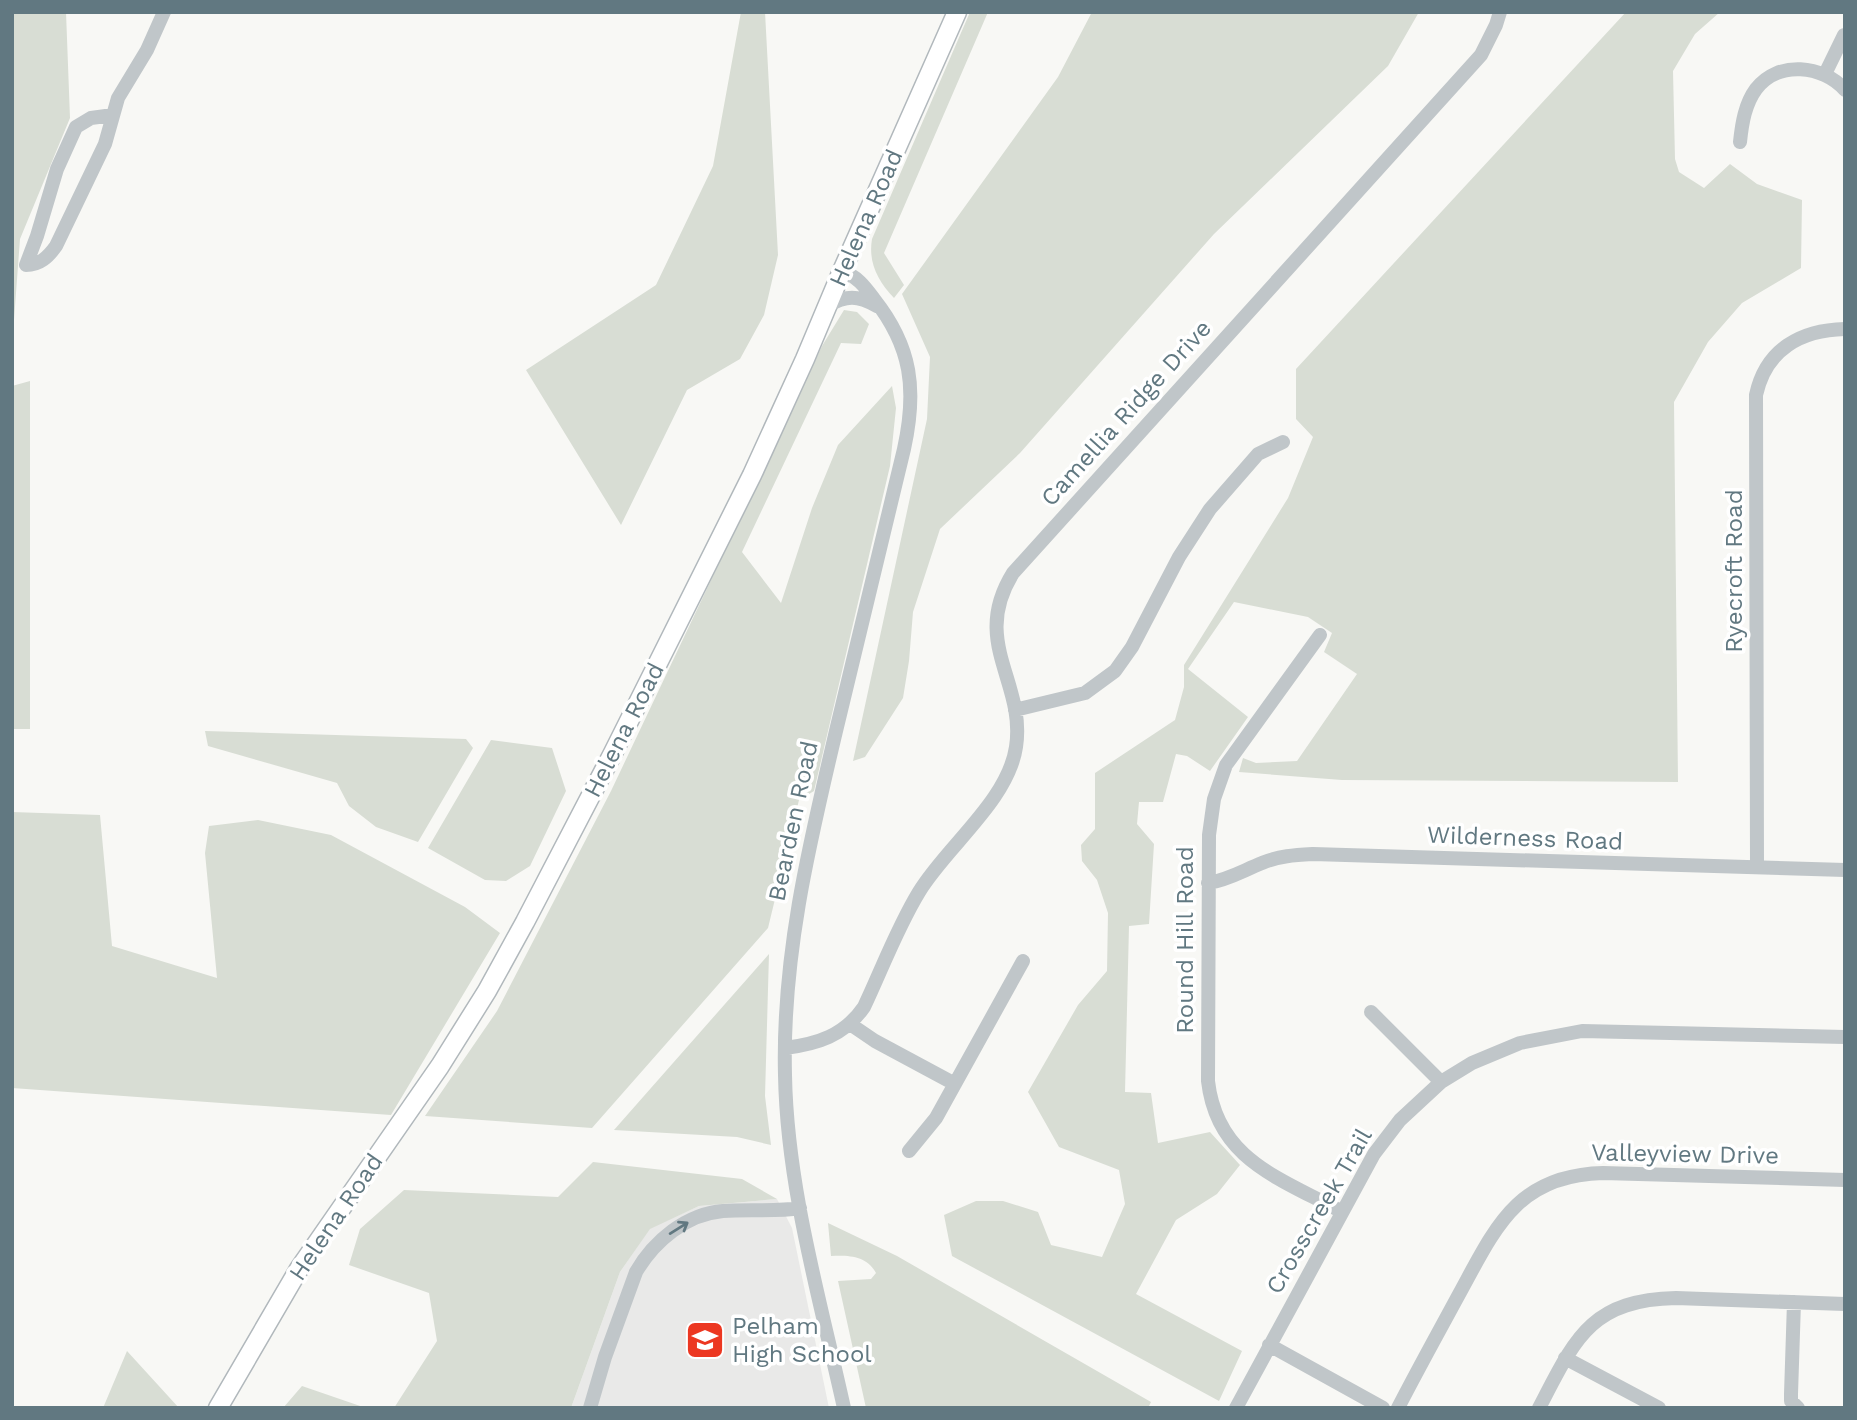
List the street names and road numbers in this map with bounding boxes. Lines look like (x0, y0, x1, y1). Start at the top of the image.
street label: Helena Road (823, 145, 909, 291)
street label: Camellia Ridge Drive (1035, 314, 1217, 512)
street label: Ryecroft Road (1720, 489, 1748, 653)
street label: Helena Road (578, 658, 670, 802)
street label: Bearden Road (762, 738, 824, 904)
street label: Wilderness Road (1426, 821, 1624, 855)
street label: Round Hill Road (1171, 846, 1199, 1034)
street label: Crosscreek Trail (1260, 1123, 1378, 1299)
street label: Valleyview Drive (1591, 1138, 1779, 1170)
street label: Helena Road (283, 1148, 389, 1286)

